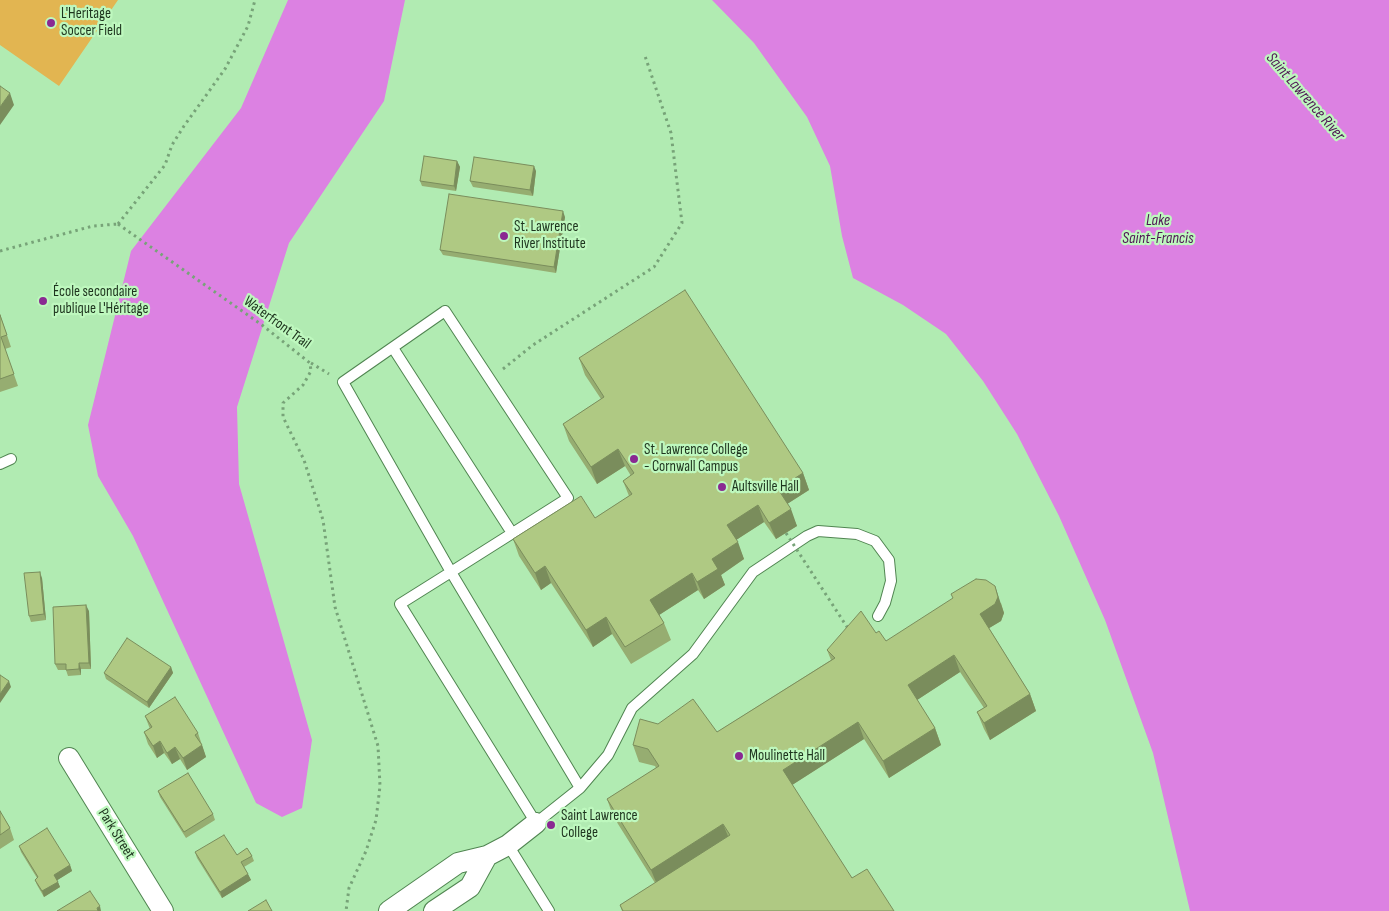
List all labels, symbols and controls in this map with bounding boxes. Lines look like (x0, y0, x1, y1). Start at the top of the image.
place label: L'Heritage Soccer Field (61, 5, 122, 40)
marker: L'Heritage Soccer Field (45, 17, 57, 29)
water label: Saint Lawrence River (1262, 49, 1348, 145)
water label: Lake Saint-Francis (1122, 211, 1194, 249)
place label: St. Lawrence River Institute (514, 218, 586, 253)
marker: St. Lawrence River Institute (498, 230, 510, 242)
place label: École secondaire publique L'Héritage (53, 283, 149, 318)
street label: Waterfront Trail (240, 293, 314, 353)
marker: École secondaire publique L'Héritage (37, 295, 49, 307)
place label: St. Lawrence College - Cornwall Campus (644, 441, 748, 476)
marker: St. Lawrence College - Cornwall Campus (628, 453, 640, 465)
place label: Aultsville Hall (732, 478, 799, 496)
marker: Aultsville Hall (716, 481, 728, 493)
place label: Moulinette Hall (749, 747, 825, 765)
marker: Moulinette Hall (733, 750, 745, 762)
street label: Park Street (94, 805, 138, 863)
place label: Saint Lawrence College (561, 807, 638, 842)
marker: Saint Lawrence College (545, 819, 557, 831)

